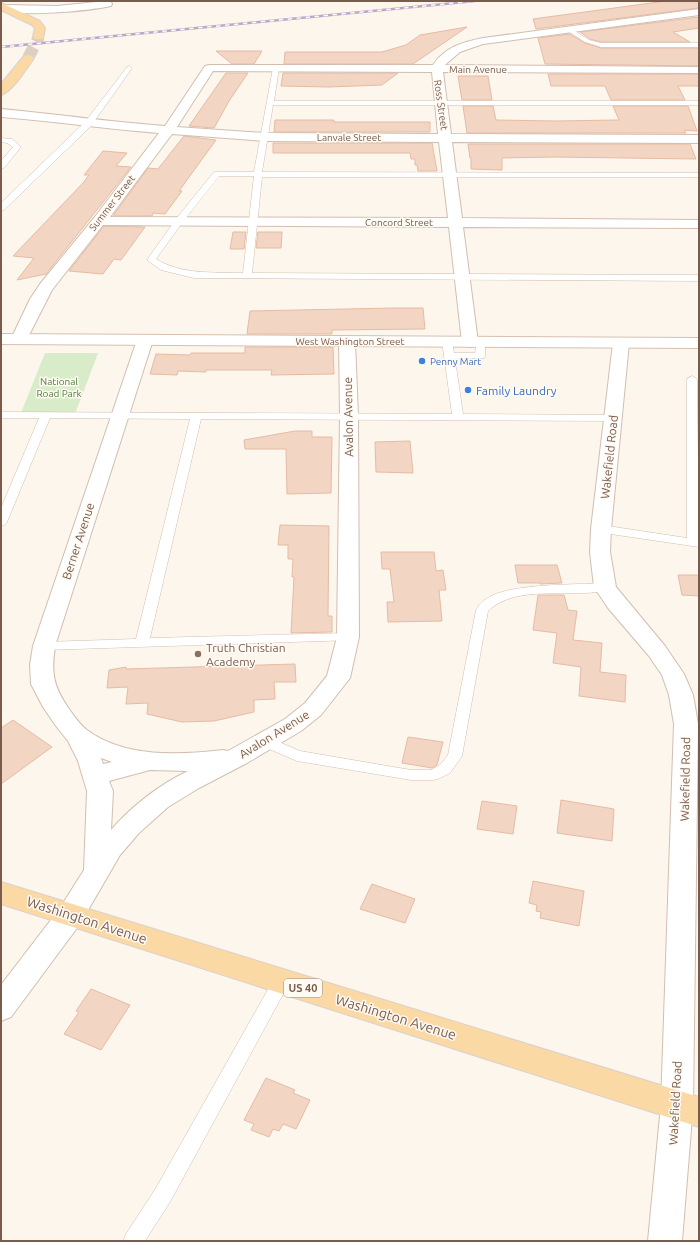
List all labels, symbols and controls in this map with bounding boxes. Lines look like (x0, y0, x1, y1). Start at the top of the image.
street label: Main Avenue (449, 64, 507, 75)
street label: Ross Street (432, 79, 450, 131)
street label: Lanvale Street (317, 132, 381, 143)
street label: Summer Street (87, 173, 137, 233)
street label: Concord Street (365, 217, 433, 228)
street label: West Washington Street (296, 336, 405, 347)
marker: Penny Mart (417, 356, 427, 366)
place label: Penny Mart (430, 356, 481, 367)
park label: National Road Park (36, 376, 82, 399)
street label: Avalon Avenue (341, 377, 355, 457)
place label: Family Laundry (476, 384, 557, 397)
marker: Family Laundry (463, 385, 473, 395)
street label: Wakefield Road (598, 414, 620, 500)
street label: Berner Avenue (59, 501, 97, 581)
place label: Truth Christian Academy (206, 641, 286, 668)
marker: Truth Christian Academy (193, 649, 203, 659)
street label: Avalon Avenue (237, 707, 311, 761)
street label: Wakefield Road (678, 737, 692, 821)
street label: Washington Avenue (25, 893, 149, 947)
road number: US 40 (284, 979, 322, 997)
street label: Washington Avenue (334, 991, 458, 1043)
street label: Wakefield Road (666, 1061, 684, 1145)

